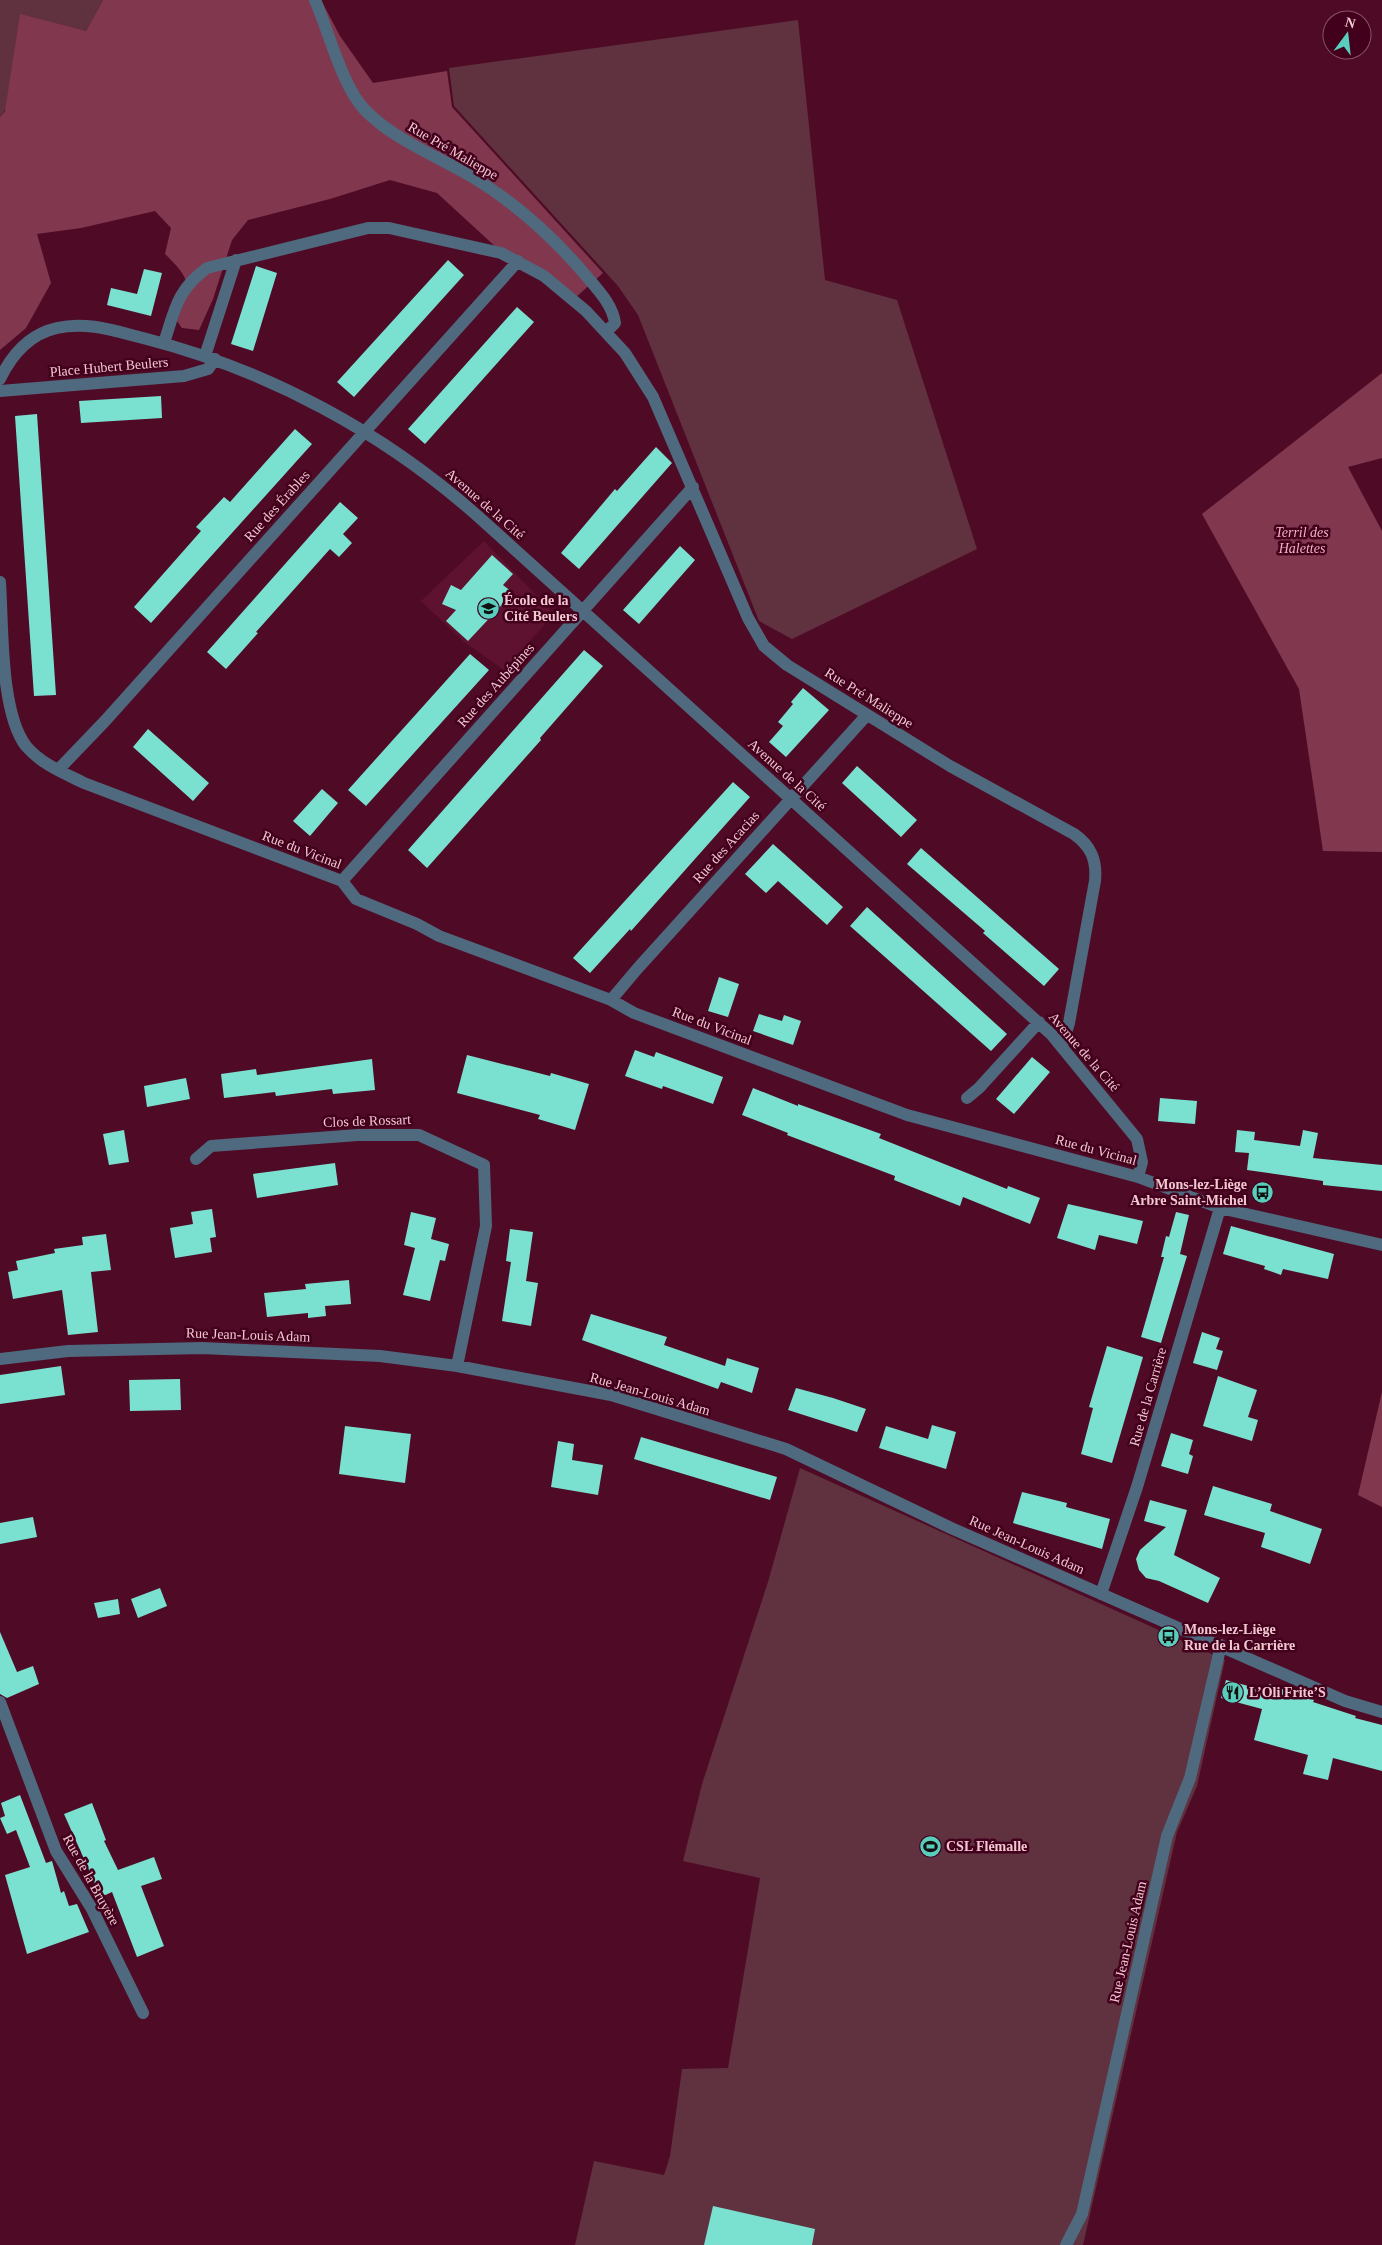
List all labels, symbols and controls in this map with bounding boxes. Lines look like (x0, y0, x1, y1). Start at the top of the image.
north arrow (1322, 10, 1372, 60)
text: N (1343, 14, 1357, 31)
street label: Rue Pré Malieppe (405, 119, 501, 183)
street label: Place Hubert Beulers (49, 354, 169, 380)
street label: Avenue de la Cité (442, 466, 528, 542)
street label: Rue des Érables (241, 467, 313, 545)
park label: Terril des Halettes (1275, 525, 1329, 556)
place label: École de la Cité Beulers (504, 592, 578, 624)
school or university icon: École de la Cité Beulers (476, 596, 500, 620)
street label: Rue des Aubépines (455, 640, 537, 730)
street label: Rue Pré Malieppe (822, 665, 916, 731)
street label: Avenue de la Cité (745, 736, 829, 814)
street label: Rue des Acacias (690, 808, 762, 886)
street label: Rue du Vicinal (260, 828, 344, 872)
street label: Rue du Vicinal (670, 1004, 754, 1048)
street label: Avenue de la Cité (1046, 1009, 1122, 1095)
street label: Clos de Rossart (323, 1112, 411, 1130)
street label: Rue du Vicinal (1054, 1132, 1138, 1168)
place label: Mons-lez-Liège Arbre Saint-Michel (1130, 1177, 1247, 1208)
bus stop icon: Mons-lez-Liège Arbre Saint-Michel (1251, 1180, 1275, 1204)
street label: Rue Jean-Louis Adam (186, 1325, 311, 1345)
street label: Rue de la Carrière (1127, 1346, 1169, 1448)
street label: Rue Jean-Louis Adam (588, 1370, 712, 1418)
street label: Rue Jean-Louis Adam (967, 1513, 1087, 1577)
place label: Mons-lez-Liège Rue de la Carrière (1184, 1622, 1295, 1653)
bus stop icon: Mons-lez-Liège Rue de la Carrière (1156, 1625, 1180, 1649)
restaurant icon: L’Oli Frite’S (1221, 1680, 1245, 1704)
place label: L’Oli Frite’S (1249, 1685, 1326, 1700)
street label: Rue de la Bruyère (60, 1832, 122, 1928)
sports icon: CSL Flémalle (918, 1834, 942, 1858)
place label: CSL Flémalle (946, 1839, 1027, 1854)
street label: Rue Jean-Louis Adam (1107, 1880, 1149, 2004)

